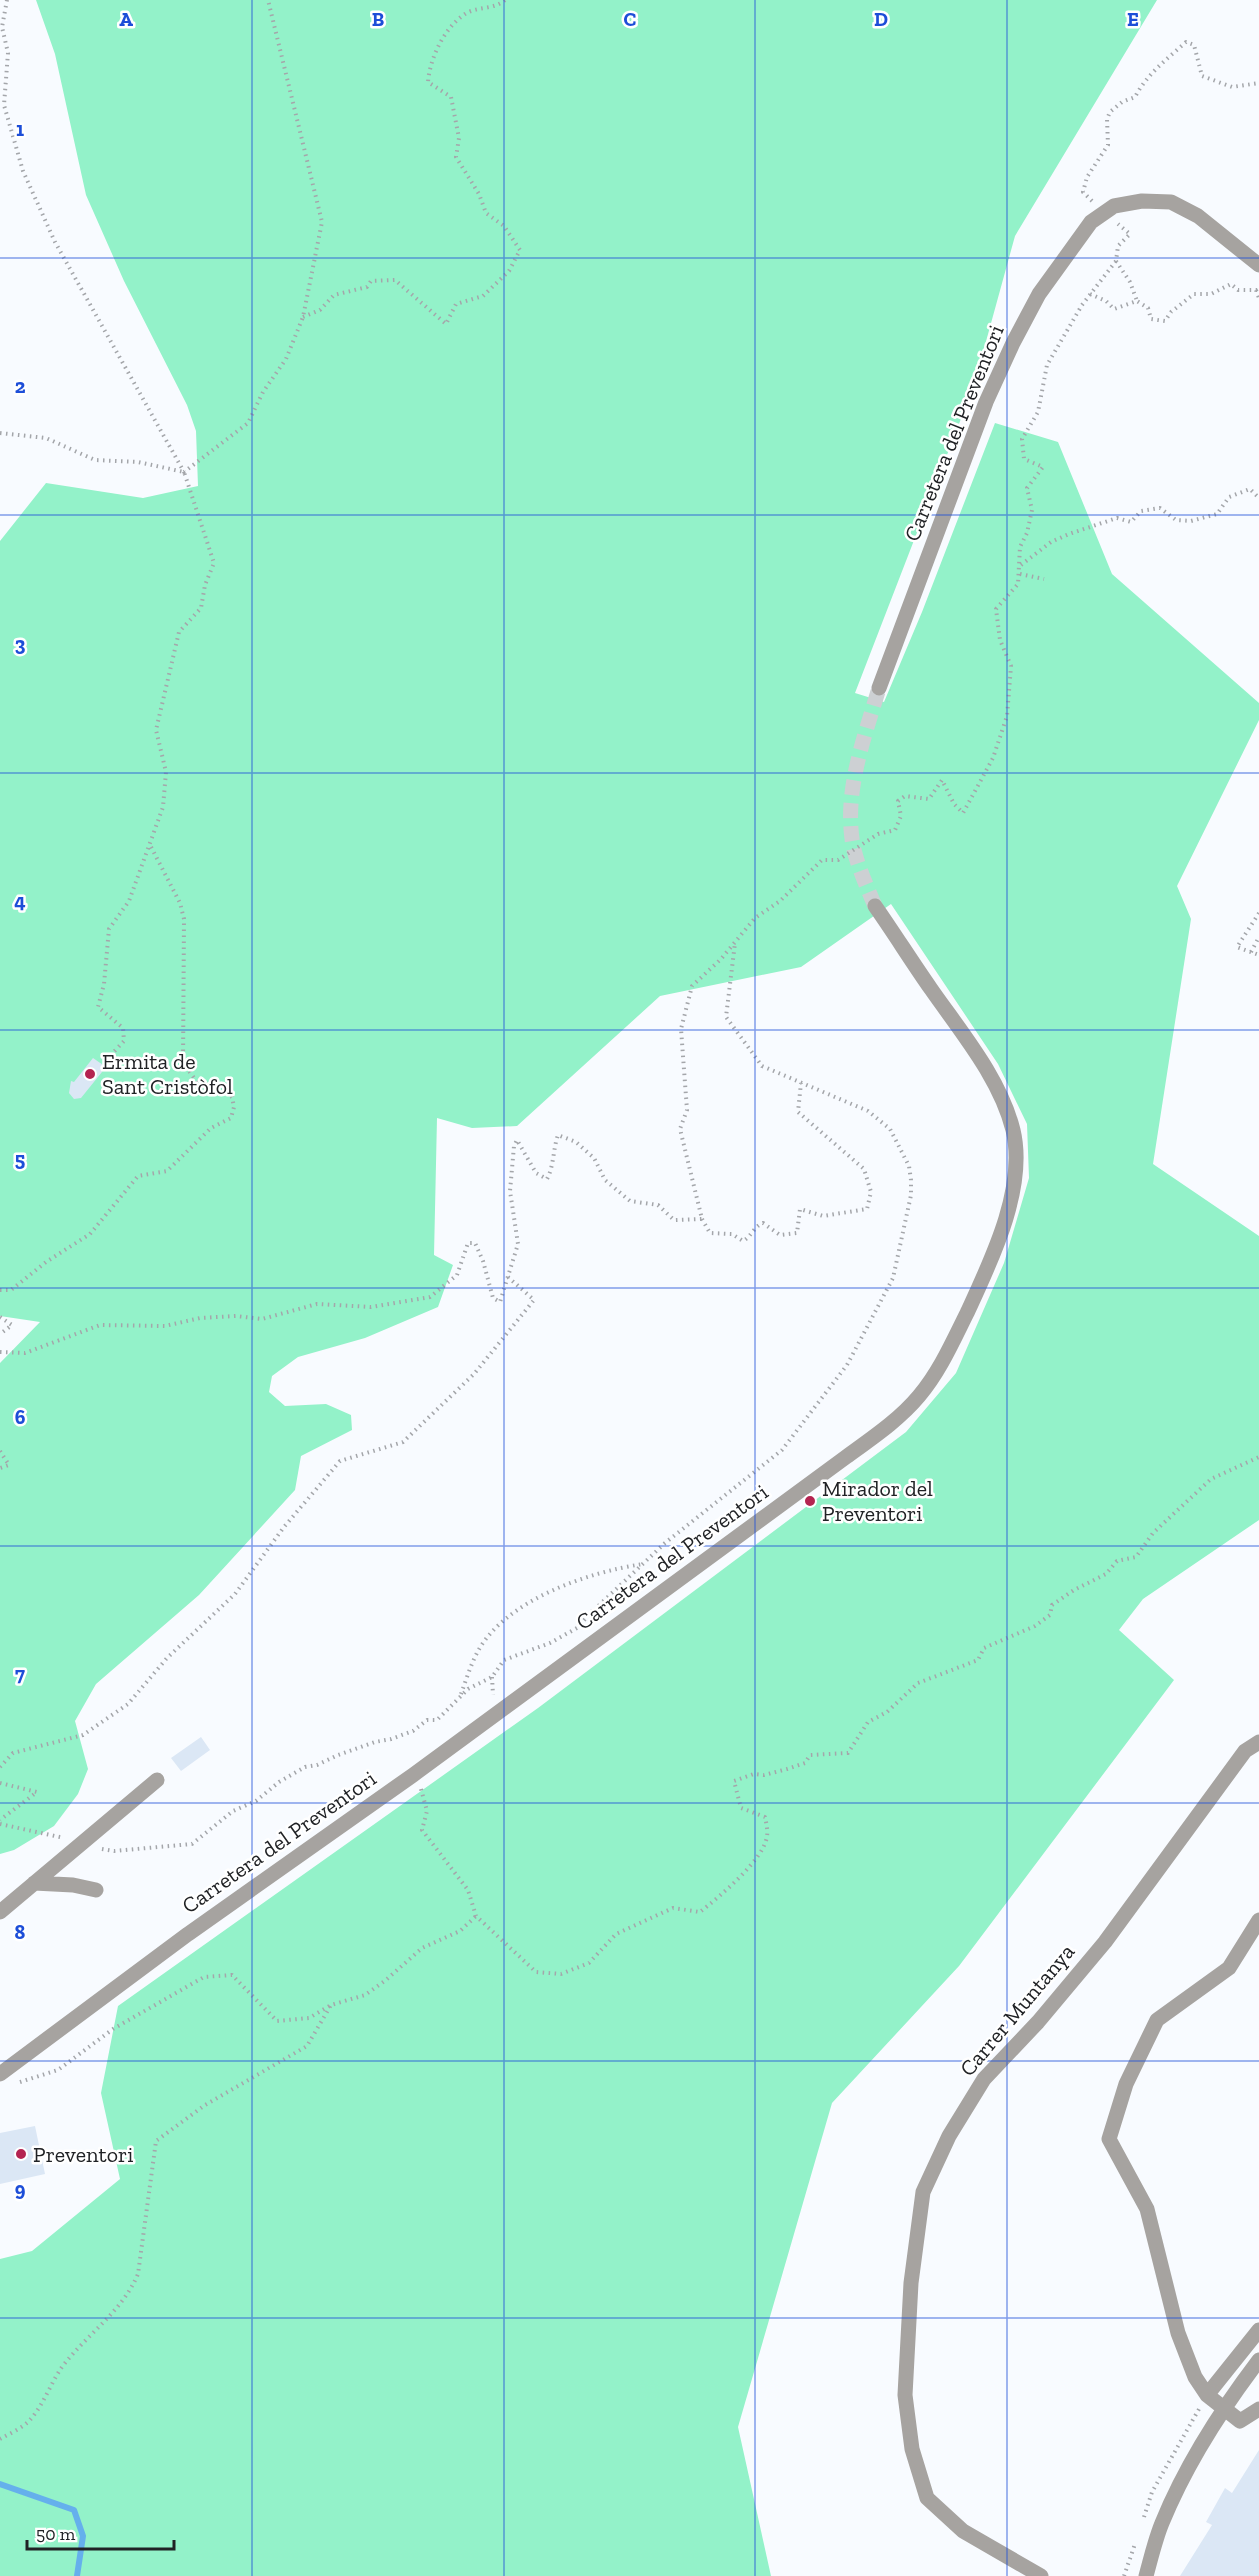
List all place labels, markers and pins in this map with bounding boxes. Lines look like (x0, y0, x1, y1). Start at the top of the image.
place label: Ermita de Sant Cristòfol (102, 1048, 233, 1100)
marker: Ermita de Sant Cristòfol (83, 1067, 97, 1081)
place label: Mirador del Preventori (822, 1475, 933, 1527)
marker: Mirador del Preventori (803, 1494, 817, 1508)
place label: Preventori (33, 2141, 133, 2168)
marker: Preventori (14, 2147, 28, 2161)

